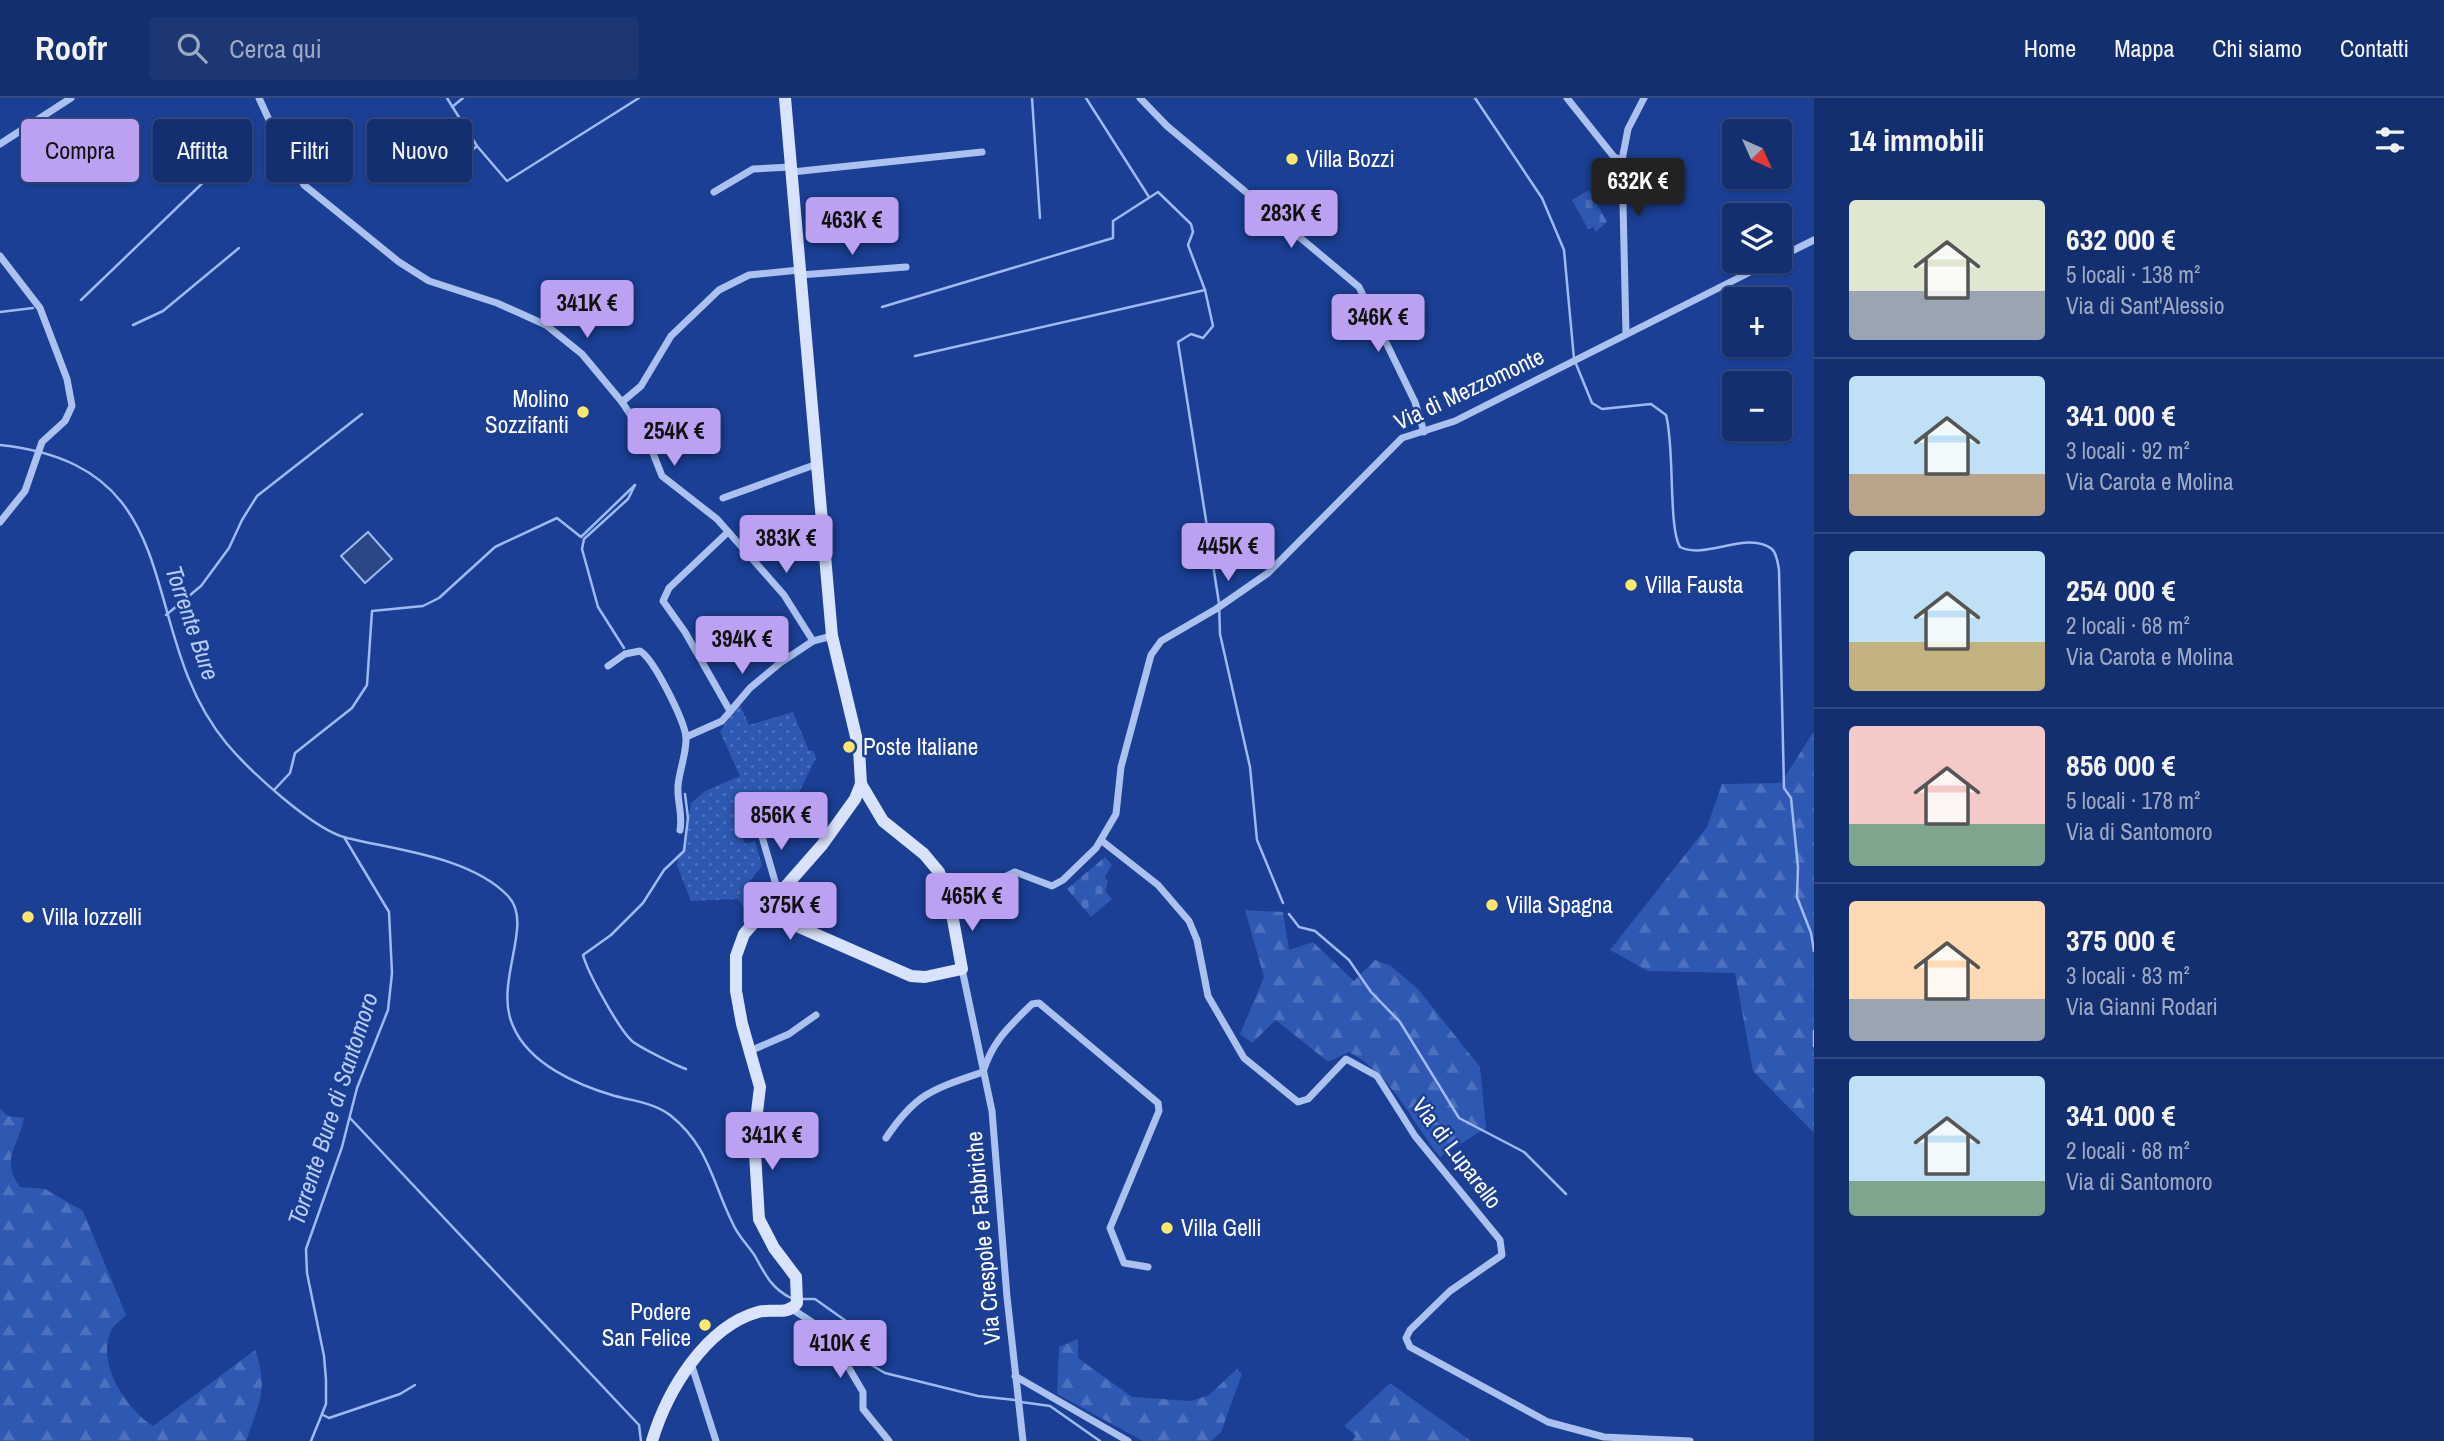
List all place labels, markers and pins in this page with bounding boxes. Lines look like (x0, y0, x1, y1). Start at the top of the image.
place label: Villa Bozzi (1306, 143, 1395, 174)
marker: Villa Bozzi (1284, 151, 1300, 167)
pin: 632K € (1581, 158, 1695, 218)
pin: 283K € (1234, 190, 1348, 250)
pin: 463K € (795, 198, 909, 257)
pin: 341K € (530, 280, 644, 340)
pin: 346K € (1321, 294, 1435, 354)
place label: Molino Sozzifanti (485, 383, 569, 440)
marker: Molino Sozzifanti (575, 404, 591, 420)
pin: 254K € (617, 408, 731, 468)
pin: 383K € (729, 516, 843, 575)
pin: 445K € (1171, 524, 1285, 583)
place label: Villa Fausta (1645, 569, 1744, 600)
marker: Villa Fausta (1623, 577, 1639, 593)
pin: 394K € (685, 616, 799, 676)
place label: Poste Italiane (863, 731, 978, 762)
marker: Poste Italiane (841, 739, 857, 755)
pin: 856K € (724, 792, 838, 852)
pin: 465K € (915, 874, 1029, 933)
pin: 375K € (733, 882, 847, 942)
place label: Villa Spagna (1506, 889, 1613, 920)
marker: Villa Spagna (1484, 897, 1500, 913)
place label: Villa Iozzelli (42, 901, 142, 932)
marker: Villa Iozzelli (20, 909, 36, 925)
pin: 341K € (715, 1112, 829, 1172)
place label: Villa Gelli (1181, 1212, 1261, 1243)
marker: Villa Gelli (1159, 1220, 1175, 1236)
place label: Podere San Felice (602, 1296, 691, 1353)
marker: Podere San Felice (697, 1317, 713, 1333)
pin: 410K € (783, 1320, 897, 1380)

